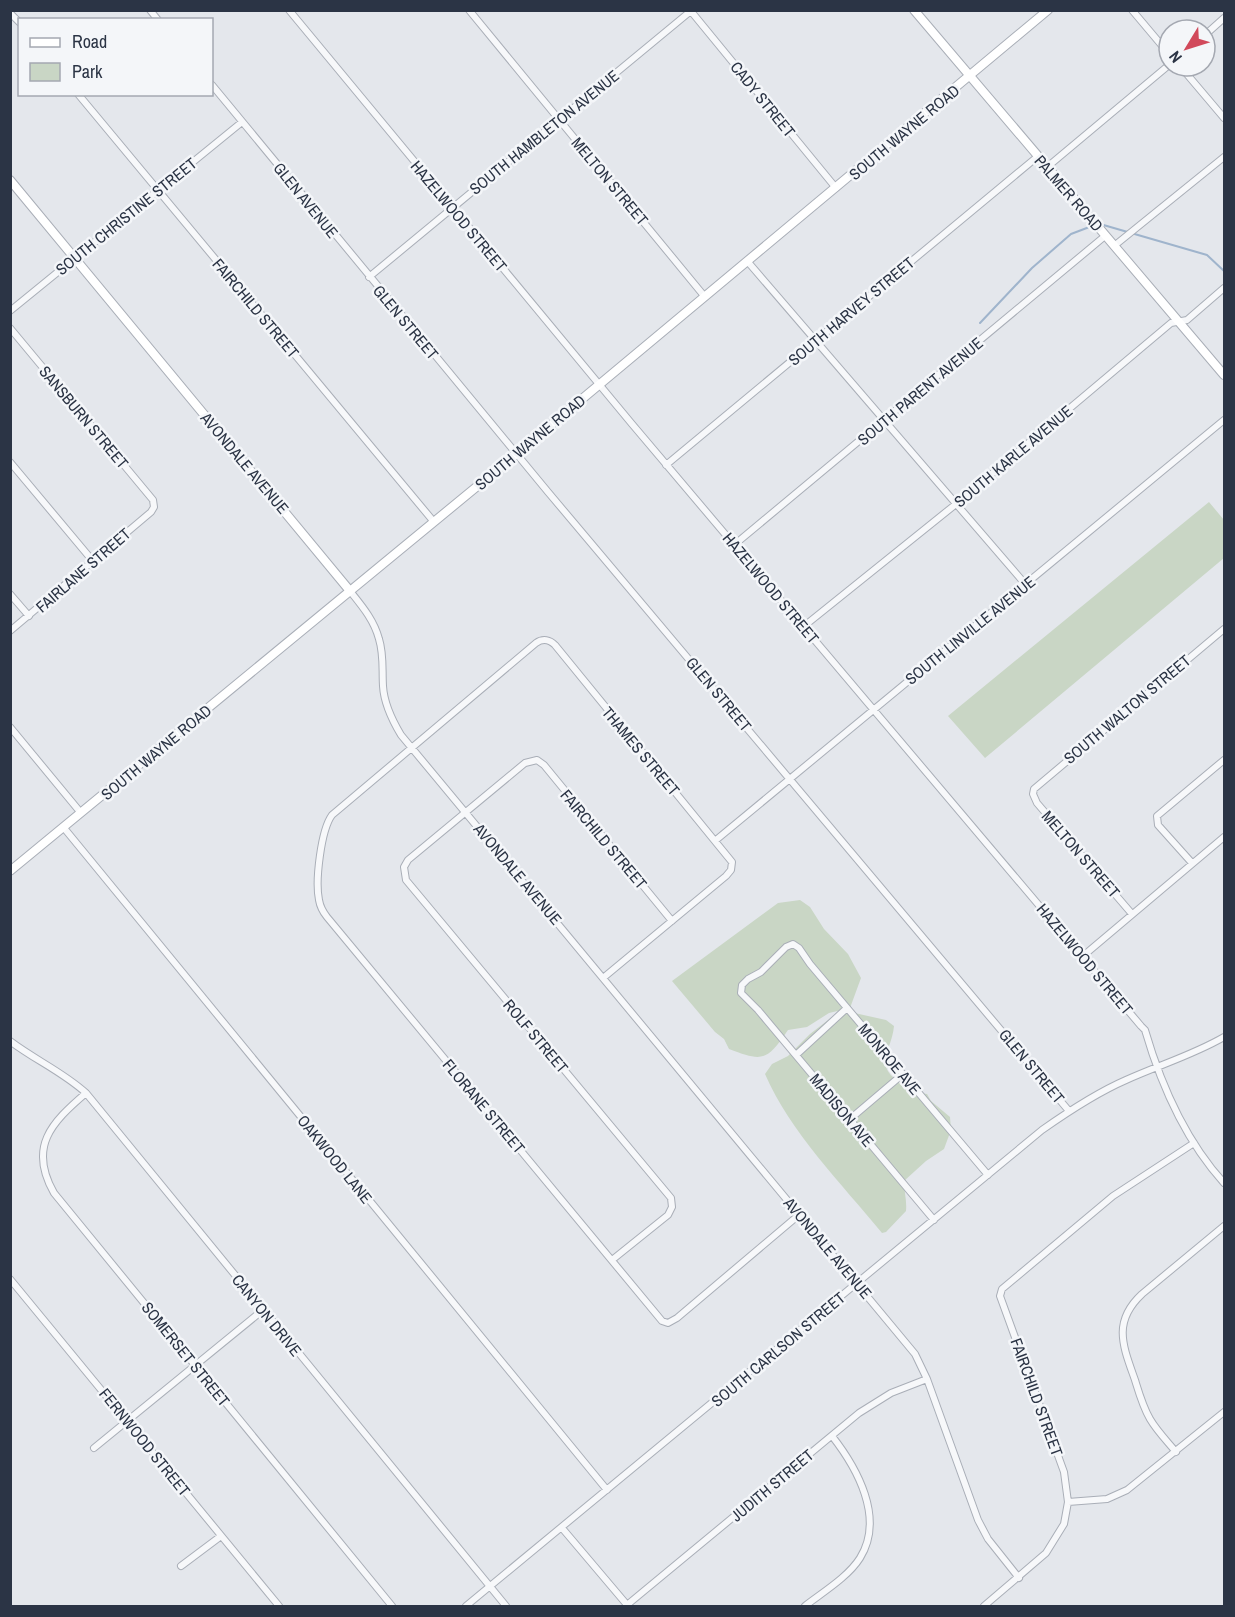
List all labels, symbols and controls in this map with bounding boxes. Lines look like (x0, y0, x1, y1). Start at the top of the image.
legend (18, 18, 213, 96)
north arrow (1157, 18, 1217, 78)
text: Road (72, 29, 107, 54)
text: N (1164, 47, 1187, 68)
street label: CADY STREET (726, 56, 800, 142)
text: Park (72, 59, 103, 84)
street label: SOUTH HAMBLETON AVENUE (464, 65, 624, 199)
street label: SOUTH WAYNE ROAD (844, 79, 964, 185)
street label: MELTON STREET (567, 132, 653, 230)
street label: PALMER ROAD (1030, 150, 1108, 236)
street label: SOUTH CHRISTINE STREET (51, 152, 201, 280)
street label: HAZELWOOD STREET (406, 156, 512, 276)
street label: GLEN AVENUE (269, 157, 343, 243)
street label: SOUTH HARVEY STREET (783, 252, 919, 370)
street label: FAIRCHILD STREET (208, 253, 304, 363)
street label: GLEN STREET (368, 280, 444, 364)
street label: SOUTH PARENT AVENUE (853, 332, 987, 450)
street label: SANSBURN STREET (34, 361, 134, 473)
street label: SOUTH WAYNE ROAD (470, 389, 590, 495)
street label: SOUTH KARLE AVENUE (949, 400, 1077, 512)
street label: AVONDALE AVENUE (195, 407, 294, 518)
street label: FAIRLANE STREET (31, 523, 135, 617)
street label: HAZELWOOD STREET (718, 528, 824, 648)
street label: SOUTH LINVILLE AVENUE (900, 571, 1040, 689)
street label: SOUTH WALTON STREET (1059, 649, 1195, 769)
street label: GLEN STREET (681, 652, 757, 736)
street label: SOUTH WAYNE ROAD (96, 699, 216, 805)
street label: THAMES STREET (597, 702, 685, 800)
street label: FAIRCHILD STREET (556, 784, 652, 894)
street label: MELTON STREET (1037, 806, 1125, 902)
street label: AVONDALE AVENUE (468, 818, 567, 929)
street label: HAZELWOOD STREET (1032, 899, 1138, 1019)
street label: ROLF STREET (499, 994, 573, 1078)
street label: MONROE AVE (854, 1019, 926, 1099)
street label: GLEN STREET (994, 1024, 1070, 1108)
street label: FLORANE STREET (438, 1054, 530, 1158)
street label: MADISON AVE (805, 1069, 879, 1151)
street label: OAKWOOD LANE (292, 1110, 378, 1208)
street label: AVONDALE AVENUE (778, 1192, 877, 1303)
street label: CANYON DRIVE (227, 1269, 307, 1361)
street label: SOUTH CARLSON STREET (706, 1286, 850, 1412)
street label: SOMERSET STREET (137, 1297, 235, 1411)
street label: FAIRCHILD STREET (1005, 1335, 1069, 1459)
street label: FERNWOOD STREET (94, 1383, 196, 1501)
street label: JUDITH STREET (726, 1444, 818, 1526)

